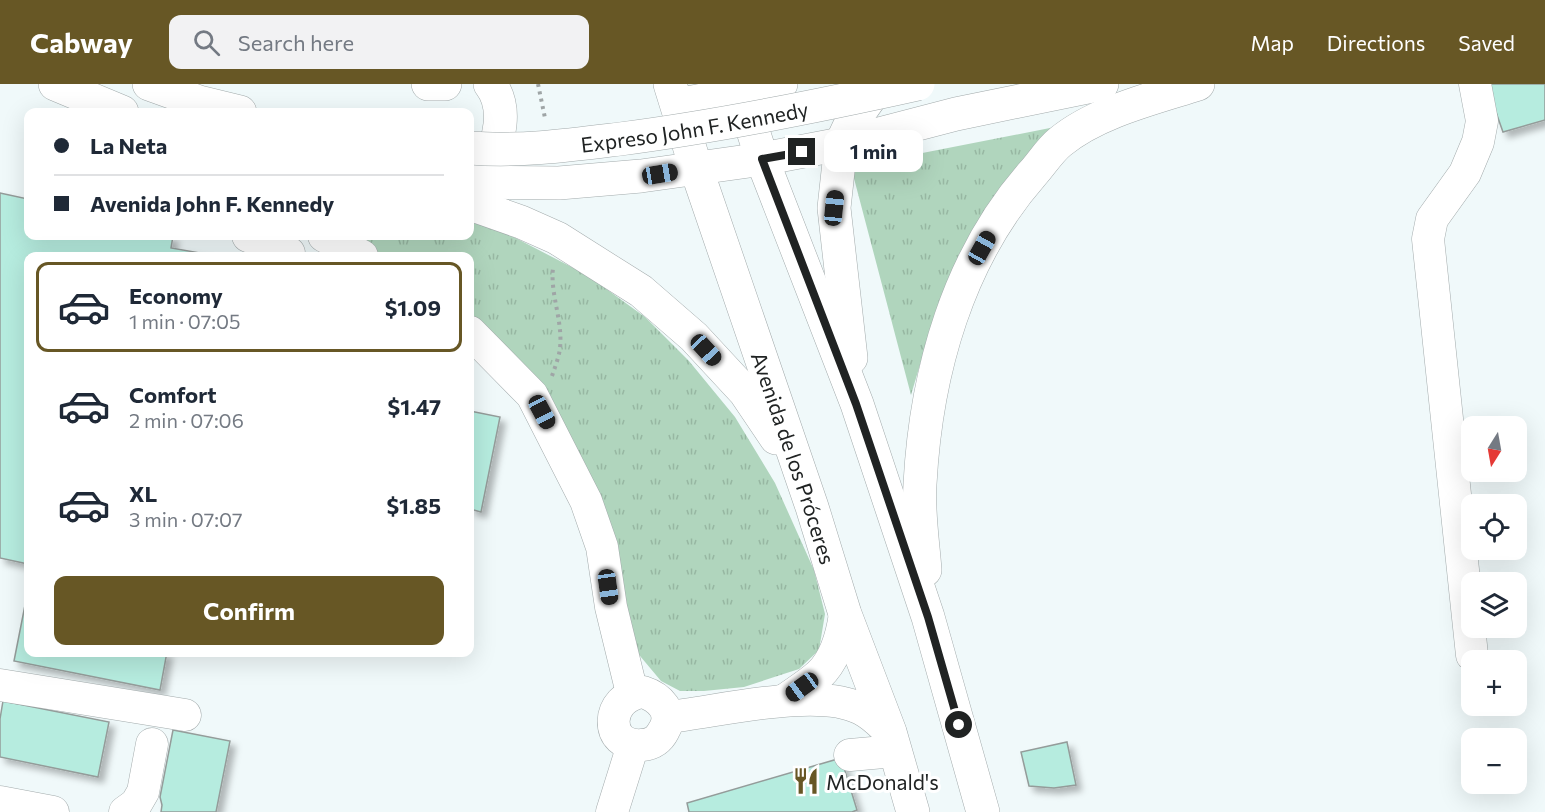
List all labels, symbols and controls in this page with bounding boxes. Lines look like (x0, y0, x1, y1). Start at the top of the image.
search box (169, 15, 589, 69)
text: Cabway (30, 25, 133, 59)
icon: search (190, 26, 223, 59)
text: Search here (238, 29, 354, 56)
text: Map (1251, 30, 1294, 55)
text: Directions (1327, 30, 1425, 55)
text: Saved (1458, 30, 1515, 55)
street label: Expreso John F. Kennedy (579, 95, 810, 156)
callout: 1 min (823, 131, 922, 173)
text: La Neta (90, 132, 167, 159)
route end (788, 138, 815, 165)
text: 1 min (850, 139, 897, 163)
car (641, 162, 679, 186)
car (823, 189, 845, 227)
text: Avenida John F. Kennedy (90, 190, 334, 217)
car (965, 228, 999, 268)
icon: car (57, 280, 111, 334)
text: Economy (129, 282, 223, 309)
text: $1.09 (385, 294, 441, 321)
text: 1 min · 07:05 (129, 309, 241, 333)
car (687, 331, 725, 369)
street label: Avenida de los Próceres (747, 348, 841, 567)
icon: car (57, 379, 111, 433)
text: Comfort (129, 381, 217, 408)
car (526, 392, 558, 432)
text: $1.47 (388, 393, 441, 420)
text: 2 min · 07:06 (129, 408, 244, 432)
north arrow (1461, 416, 1527, 482)
map controls (1461, 416, 1527, 794)
icon: car (57, 478, 111, 532)
text: XL (129, 480, 157, 507)
text: $1.85 (386, 492, 441, 519)
button: locate (1461, 494, 1527, 560)
text: 3 min · 07:07 (129, 507, 242, 531)
car (597, 568, 619, 606)
button: layers (1461, 572, 1527, 638)
button: Confirm (54, 576, 444, 645)
button: + (1461, 650, 1527, 716)
car (782, 669, 822, 705)
route start (945, 711, 972, 738)
button: − (1461, 728, 1527, 794)
restaurant icon: McDonald's (791, 766, 821, 796)
place label: McDonald's (826, 769, 939, 794)

